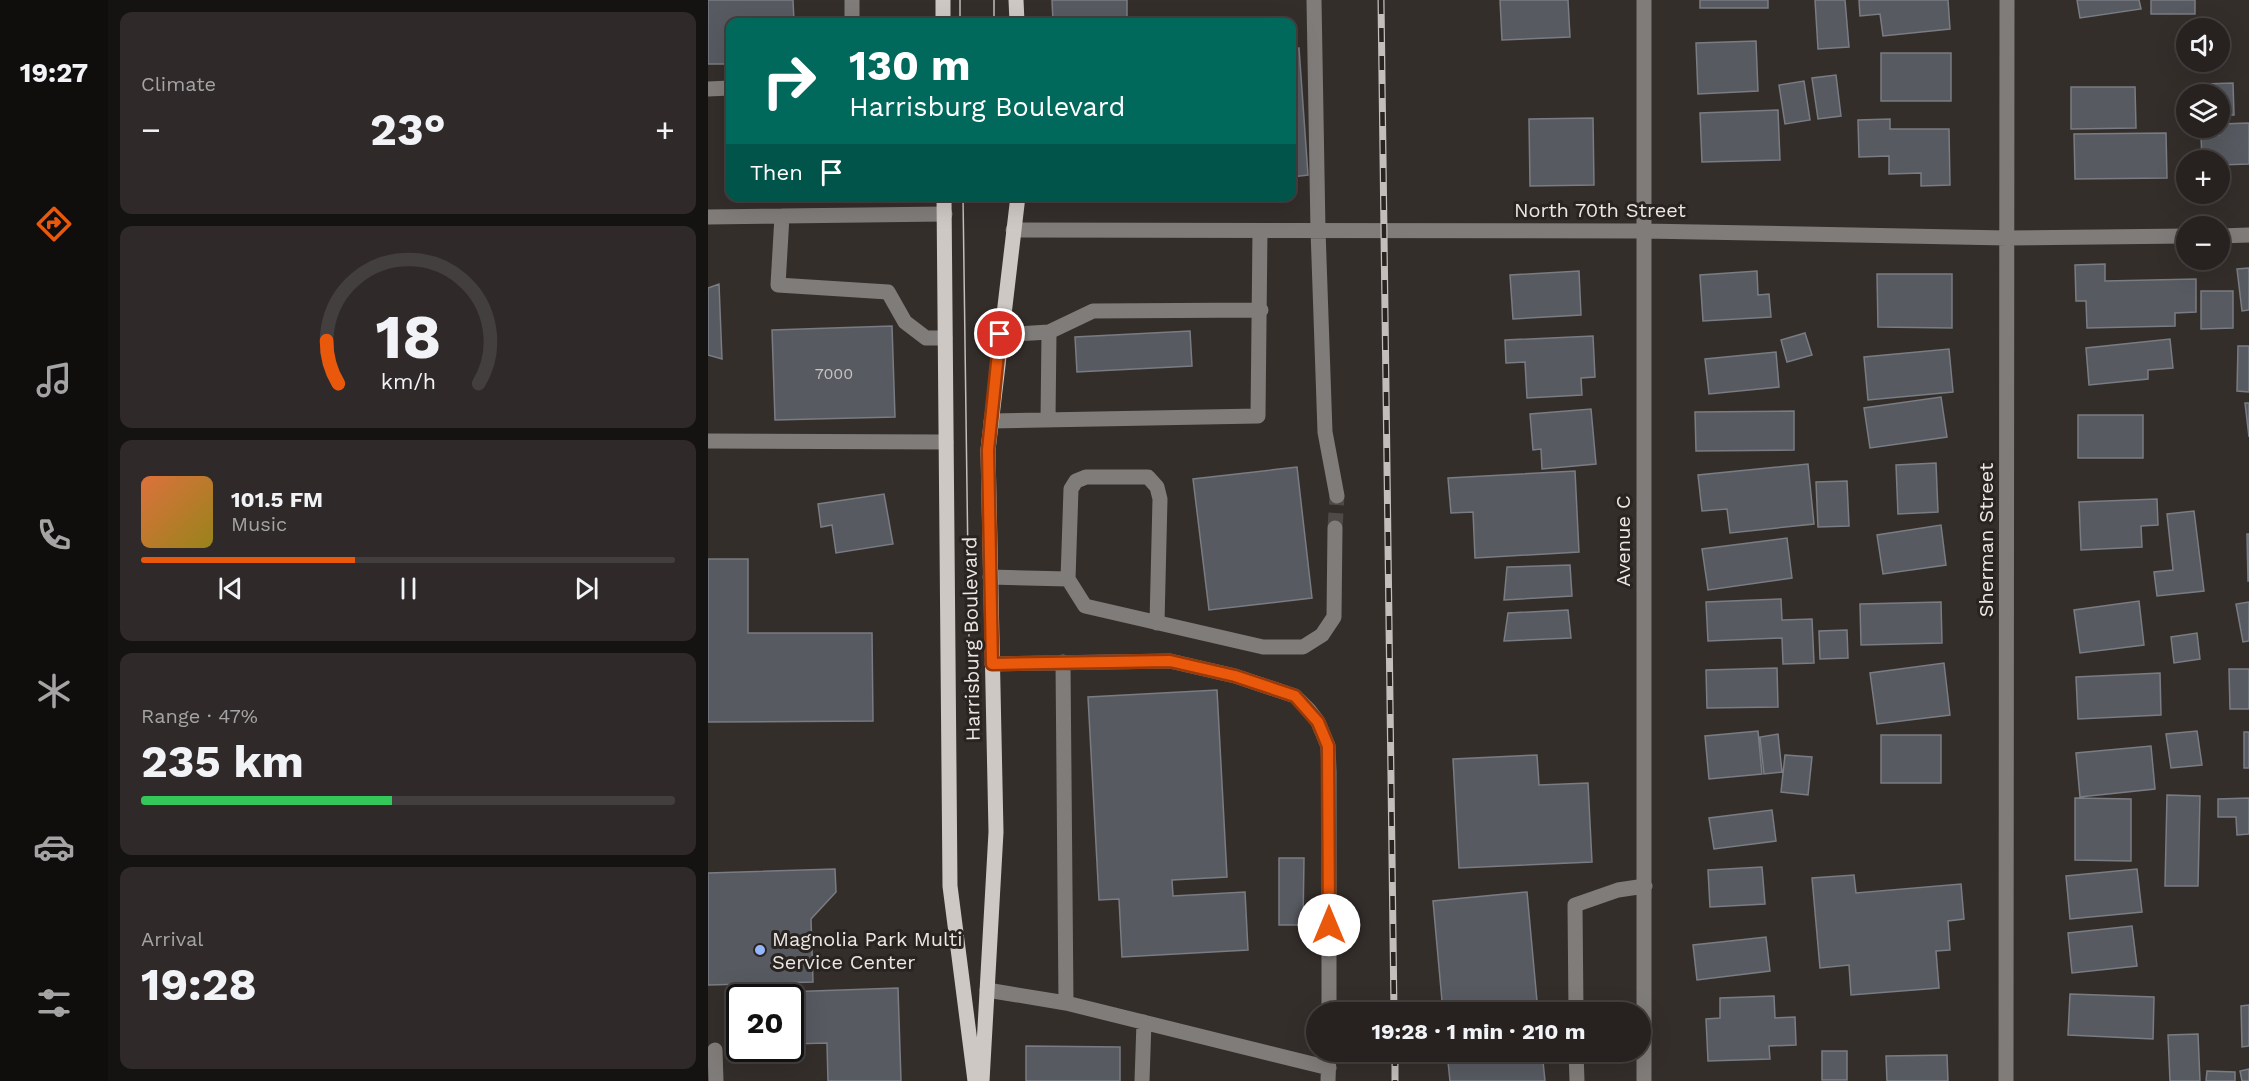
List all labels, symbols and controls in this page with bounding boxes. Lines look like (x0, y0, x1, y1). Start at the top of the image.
map controls (2176, 18, 2230, 270)
button: sound (2176, 18, 2230, 72)
text: 130 m (849, 41, 971, 90)
icon: right (750, 42, 828, 120)
text: 19:27 (20, 57, 88, 89)
text: Climate (141, 72, 216, 96)
button: layers (2176, 84, 2230, 138)
text: Harrisburg Boulevard (849, 91, 1125, 123)
text: 23° (370, 103, 446, 156)
text: − (141, 110, 161, 149)
text: + (655, 110, 675, 149)
button: + (2176, 150, 2230, 204)
icon: arrive (815, 156, 848, 189)
text: Then (750, 160, 803, 185)
street label: North 70th Street (1514, 198, 1687, 222)
icon: directions (33, 203, 75, 245)
button: − (2176, 216, 2230, 270)
text: 18 (375, 300, 441, 373)
pin (974, 308, 1025, 359)
icon: arrive (983, 317, 1016, 350)
icon: music (33, 359, 75, 401)
house number: 7000 (815, 364, 853, 383)
text: km/h (380, 369, 436, 394)
street label: Sherman Street (1974, 462, 1998, 617)
text: 101.5 FM (231, 487, 323, 512)
street label: Avenue C (1611, 495, 1635, 587)
text: Music (231, 512, 287, 536)
icon: phone (33, 514, 75, 556)
street label: Harrisburg Boulevard (957, 536, 985, 742)
icon: previous (214, 572, 247, 605)
icon: pause (392, 572, 425, 605)
icon: next (570, 572, 603, 605)
icon: climate (33, 670, 75, 712)
text: Range · 47% (141, 704, 258, 728)
text: 235 km (141, 735, 304, 788)
icon: car (33, 826, 75, 868)
position arrow (1297, 893, 1361, 957)
text: Arrival (141, 927, 203, 951)
place label: Magnolia Park Multi Service Center (772, 927, 963, 974)
marker: Magnolia Park Multi Service Center (753, 943, 767, 957)
text: 19:28 (141, 958, 257, 1011)
icon: filters (33, 982, 75, 1024)
speed limit sign: 20 (726, 984, 804, 1062)
text: 19:28 · 1 min · 210 m (1372, 1019, 1585, 1044)

